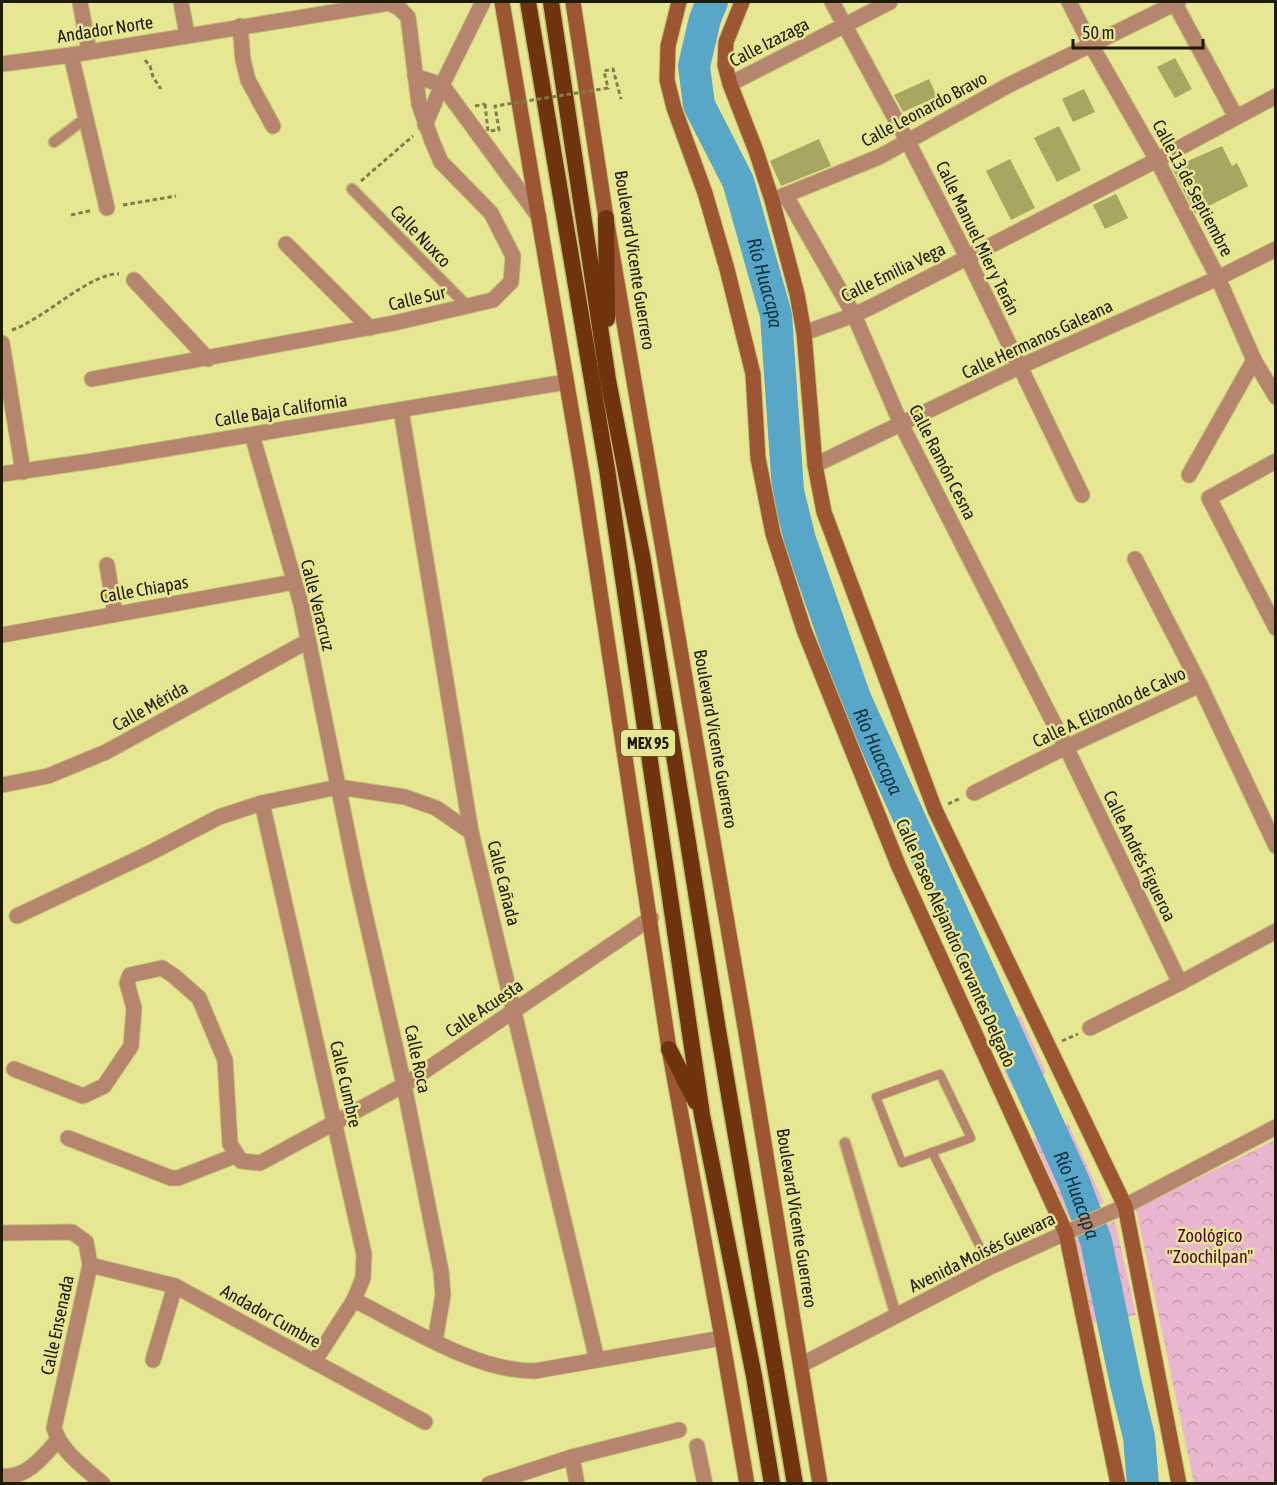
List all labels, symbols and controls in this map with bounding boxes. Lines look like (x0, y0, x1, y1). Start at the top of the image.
street label: Andador Norte (56, 11, 154, 47)
scale bar (1073, 12, 1204, 50)
street label: Calle Izazaga (726, 13, 812, 71)
text: 50 m (1082, 22, 1114, 43)
street label: Calle Leonardo Bravo (858, 67, 990, 151)
street label: Calle 13 de Septiembre (1148, 116, 1238, 260)
street label: Calle Manuel Mier y Terán (932, 158, 1024, 318)
street label: Boulevard Vicente Guerrero (610, 169, 660, 351)
street label: Calle Nuxco (386, 201, 456, 271)
water label: Río Huacapa (743, 235, 788, 329)
street label: Calle Emilia Vega (838, 238, 948, 306)
street label: Calle Sur (386, 281, 448, 315)
street label: Calle Hermanos Galeana (958, 295, 1116, 383)
street label: Calle Baja California (213, 389, 349, 431)
street label: Calle Ramón Cesna (905, 401, 981, 523)
street label: Calle Veracruz (297, 557, 340, 653)
street label: Calle Chiapas (98, 571, 190, 607)
street label: Boulevard Vicente Guerrero (690, 648, 742, 830)
street label: Calle A. Elizondo de Calvo (1029, 662, 1189, 752)
street label: Calle Mérida (109, 677, 191, 735)
water label: Río Huacapa (849, 704, 909, 798)
road number: MEX 95 (621, 730, 675, 756)
street label: Calle Andrés Figueroa (1099, 787, 1181, 925)
street label: Calle Paseo Alejandro Cervantes Delgado (892, 816, 1020, 1070)
street label: Calle Cañada (483, 838, 525, 928)
street label: Calle Acuesta (441, 974, 527, 1042)
street label: Calle Roca (401, 1023, 435, 1095)
street label: Calle Cumbre (326, 1039, 366, 1129)
street label: Boulevard Vicente Guerrero (772, 1127, 822, 1309)
water label: Río Huacapa (1050, 1147, 1106, 1242)
street label: Avenida Moisés Guevara (906, 1208, 1058, 1296)
park label: Zoológico "Zoochilpan" (1167, 1225, 1253, 1267)
street label: Calle Ensenada (36, 1273, 78, 1377)
street label: Andador Cumbre (217, 1280, 325, 1352)

